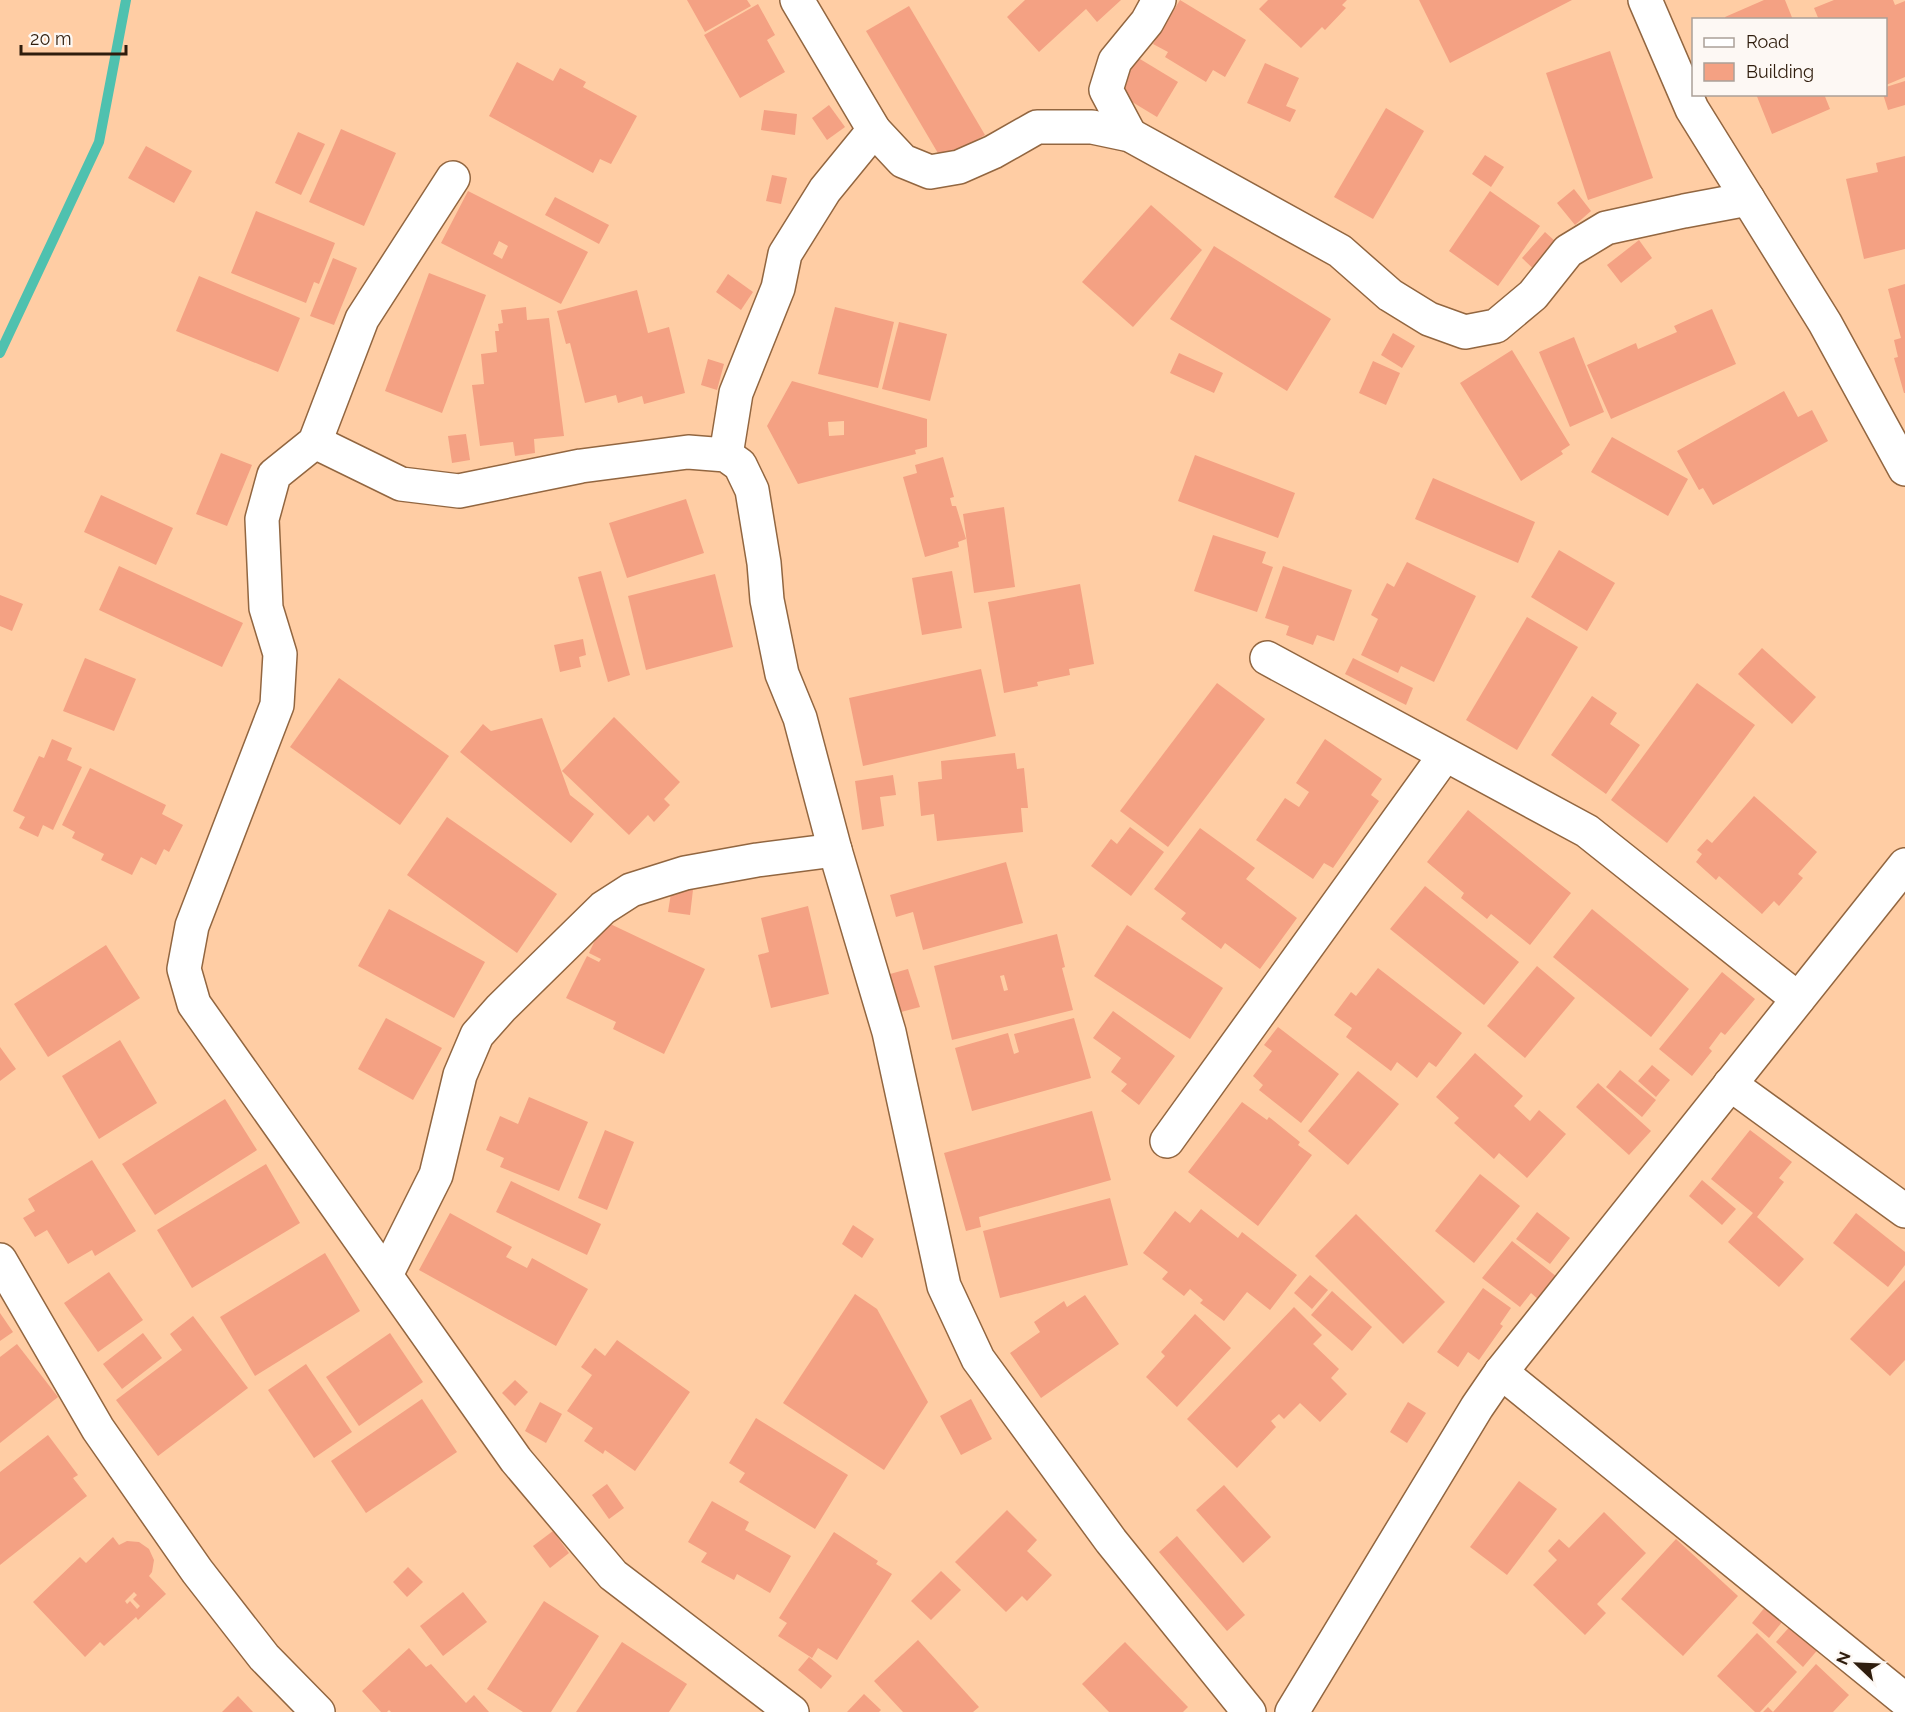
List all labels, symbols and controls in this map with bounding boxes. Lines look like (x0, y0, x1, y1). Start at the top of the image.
scale bar (21, 18, 126, 56)
legend (1692, 18, 1887, 96)
text: 20 m (30, 28, 72, 49)
text: Road (1746, 31, 1789, 52)
text: Building (1746, 61, 1814, 82)
north arrow (1827, 1634, 1887, 1694)
text: N (1833, 1649, 1855, 1668)

